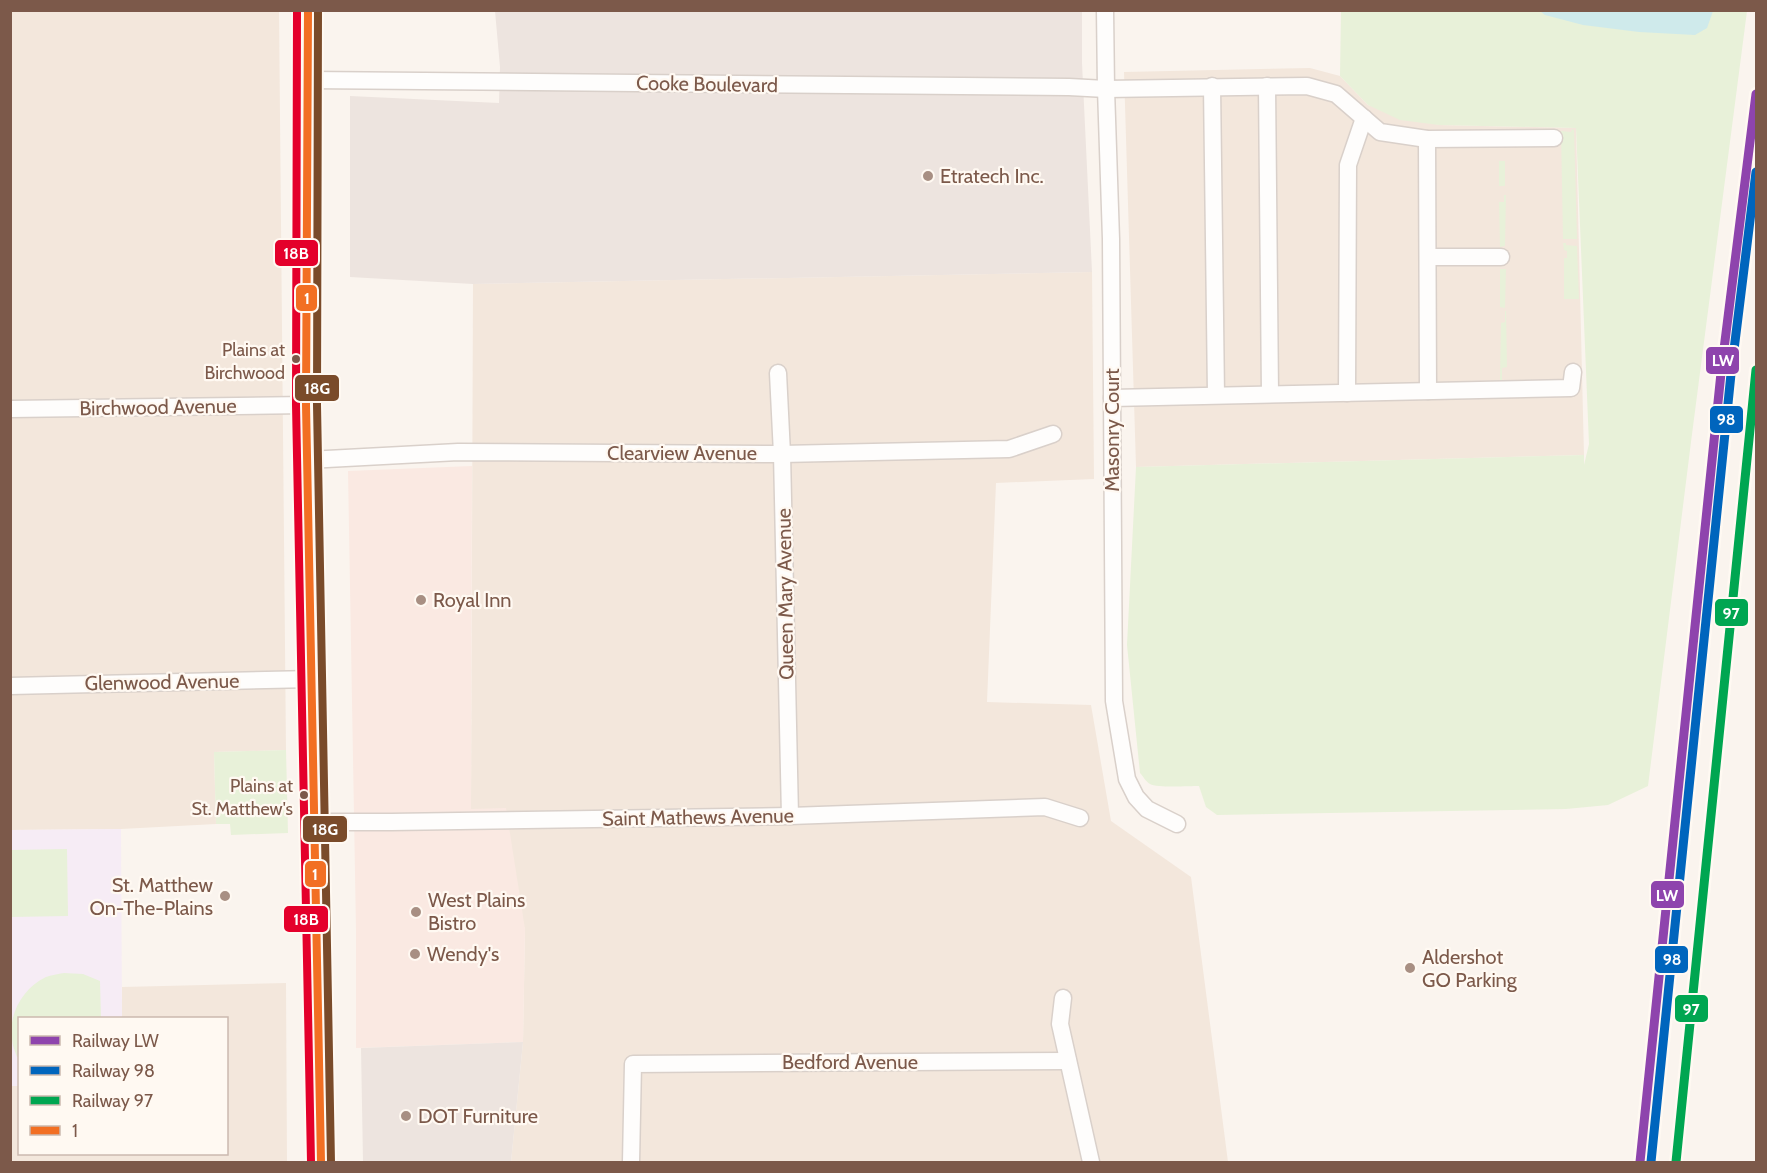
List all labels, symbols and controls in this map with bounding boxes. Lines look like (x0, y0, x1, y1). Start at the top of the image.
street label: Cooke Boulevard (636, 71, 778, 97)
place label: Etratech Inc. (940, 164, 1044, 188)
marker: Etratech Inc. (921, 169, 935, 183)
line badge: 18B (274, 239, 319, 267)
text: 18B (283, 244, 309, 263)
line badge: 1 (295, 284, 318, 312)
text: 1 (304, 289, 310, 308)
place label: Plains at Birchwood (205, 339, 285, 384)
line badge: LW (1705, 346, 1740, 375)
text: LW (1712, 351, 1735, 370)
marker: Plains at Birchwood (290, 353, 302, 365)
street label: Masonry Court (1100, 368, 1124, 492)
line badge: 18G (294, 374, 340, 402)
text: 18G (304, 379, 330, 398)
street label: Birchwood Avenue (79, 394, 237, 420)
line badge: 98 (1709, 405, 1744, 434)
text: 98 (1717, 410, 1735, 429)
street label: Clearview Avenue (607, 441, 757, 465)
street label: Queen Mary Avenue (772, 508, 798, 680)
place label: Royal Inn (433, 588, 512, 612)
marker: Royal Inn (414, 593, 428, 607)
line badge: 97 (1714, 598, 1749, 627)
text: 97 (1722, 604, 1740, 623)
street label: Glenwood Avenue (84, 669, 240, 695)
place label: Plains at St. Matthew's (191, 775, 293, 820)
marker: Plains at St. Matthew's (298, 789, 310, 801)
street label: Saint Mathews Avenue (602, 803, 794, 831)
line badge: 18G (302, 815, 348, 843)
text: 18G (312, 820, 338, 839)
line badge: 1 (304, 860, 327, 888)
text: 1 (312, 865, 318, 884)
place label: St. Matthew On-The-Plains (89, 873, 213, 920)
line badge: LW (1650, 880, 1685, 909)
text: LW (1656, 886, 1679, 905)
place label: West Plains Bistro (428, 888, 525, 935)
marker: St. Matthew On-The-Plains (218, 889, 232, 903)
line badge: 18B (283, 905, 329, 933)
marker: West Plains Bistro (409, 905, 423, 919)
text: 18B (293, 910, 319, 929)
place label: Wendy's (427, 942, 499, 966)
place label: Aldershot GO Parking (1422, 945, 1518, 992)
line badge: 98 (1654, 945, 1689, 974)
marker: Wendy's (408, 947, 422, 961)
text: 98 (1663, 950, 1681, 969)
marker: Aldershot GO Parking (1403, 961, 1417, 975)
line badge: 97 (1674, 994, 1709, 1023)
text: 97 (1682, 1000, 1700, 1019)
legend (18, 1017, 228, 1155)
text: Railway LW (72, 1030, 159, 1052)
street label: Bedford Avenue (782, 1050, 918, 1074)
text: Railway 98 (72, 1060, 155, 1082)
text: Railway 97 (72, 1090, 153, 1112)
place label: DOT Furniture (418, 1104, 538, 1128)
marker: DOT Furniture (399, 1109, 413, 1123)
text: 1 (72, 1120, 78, 1142)

